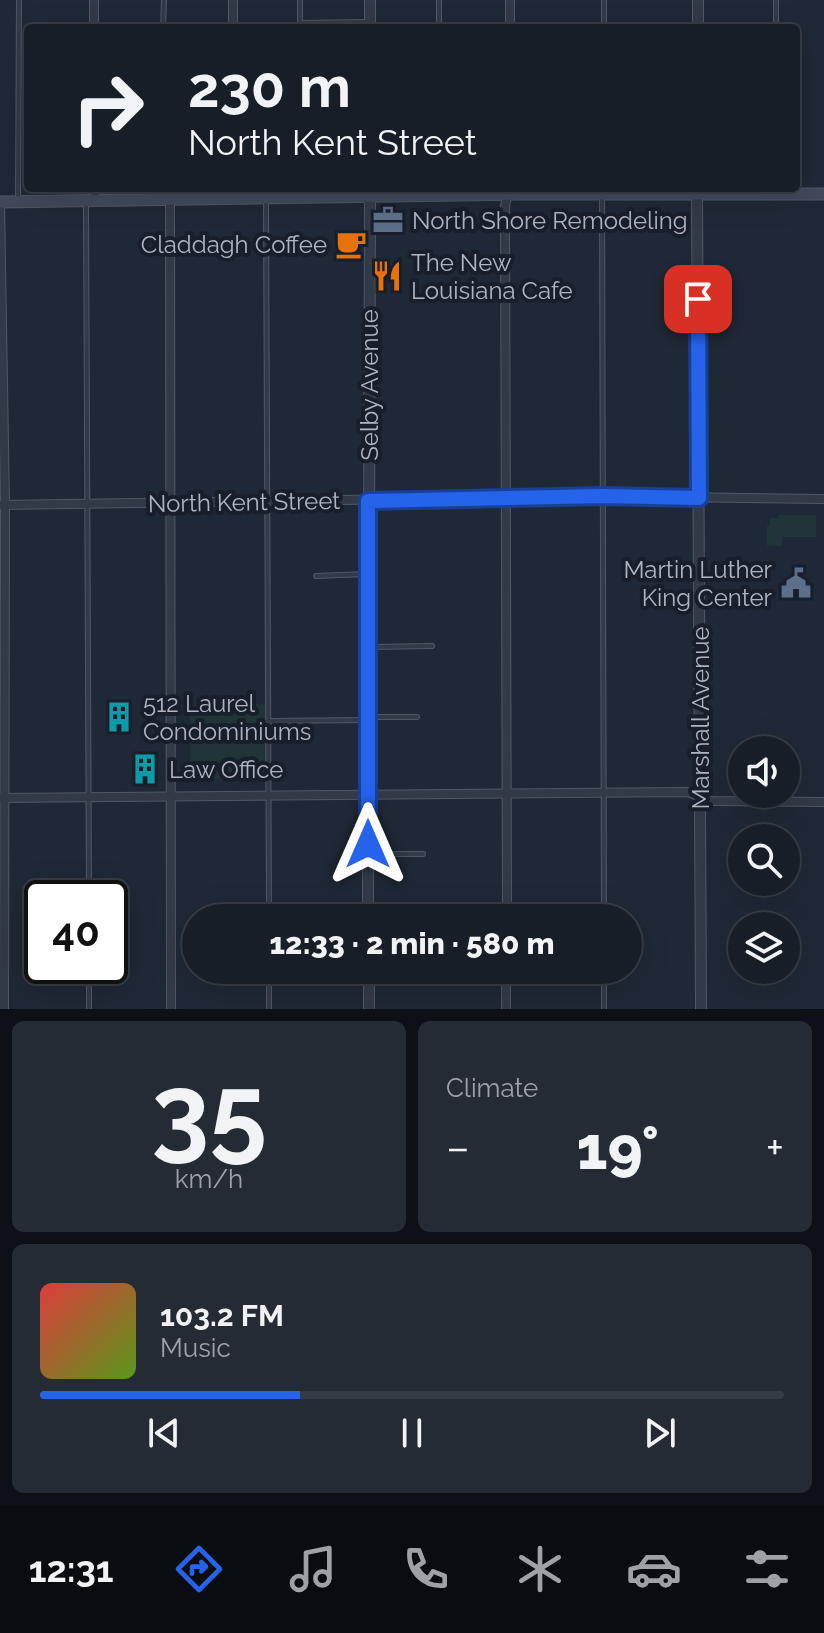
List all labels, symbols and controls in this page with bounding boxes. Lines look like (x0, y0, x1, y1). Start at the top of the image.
text: 230 m (188, 54, 351, 120)
icon: right (56, 56, 160, 160)
text: North Kent Street (188, 121, 477, 163)
office icon: North Shore Remodeling (371, 203, 405, 237)
place label: North Shore Remodeling (412, 206, 688, 235)
cafe icon: Claddagh Coffee (334, 227, 368, 261)
place label: Claddagh Coffee (141, 230, 327, 259)
place label: The New Louisiana Cafe (411, 248, 573, 305)
restaurant icon: The New Louisiana Cafe (370, 259, 404, 293)
pin (664, 265, 732, 333)
icon: arrive (676, 277, 720, 321)
street label: Selby Avenue (355, 309, 384, 461)
street label: North Kent Street (147, 486, 341, 518)
place label: Martin Luther King Center (623, 555, 773, 612)
public building icon: Martin Luther King Center (779, 566, 813, 600)
street label: Marshall Avenue (686, 626, 715, 810)
place label: 512 Laurel Condominiums (143, 689, 311, 746)
building icon: 512 Laurel Condominiums (102, 700, 136, 734)
map controls (728, 736, 800, 984)
button: sound (728, 736, 800, 808)
building icon: Law Office (128, 752, 162, 786)
place label: Law Office (169, 755, 283, 784)
position arrow (326, 802, 410, 886)
button: search (728, 824, 800, 896)
speed limit sign: 40 (24, 880, 128, 984)
button: layers (728, 912, 800, 984)
text: 12:33 · 2 min · 580 m (270, 926, 554, 961)
text: 35 (151, 1051, 267, 1173)
text: Climate (446, 1073, 538, 1103)
text: 19° (577, 1113, 659, 1183)
text: − (446, 1122, 470, 1173)
text: + (766, 1122, 784, 1173)
text: km/h (175, 1164, 243, 1194)
text: 103.2 FM (160, 1298, 284, 1333)
text: Music (160, 1333, 231, 1363)
icon: previous (142, 1411, 186, 1455)
icon: pause (390, 1411, 434, 1455)
icon: next (638, 1411, 682, 1455)
icon: directions (171, 1541, 227, 1597)
icon: music (285, 1541, 341, 1597)
icon: phone (398, 1541, 454, 1597)
icon: climate (512, 1541, 568, 1597)
icon: car (626, 1541, 682, 1597)
icon: filters (739, 1541, 795, 1597)
text: 12:31 (29, 1548, 114, 1590)

